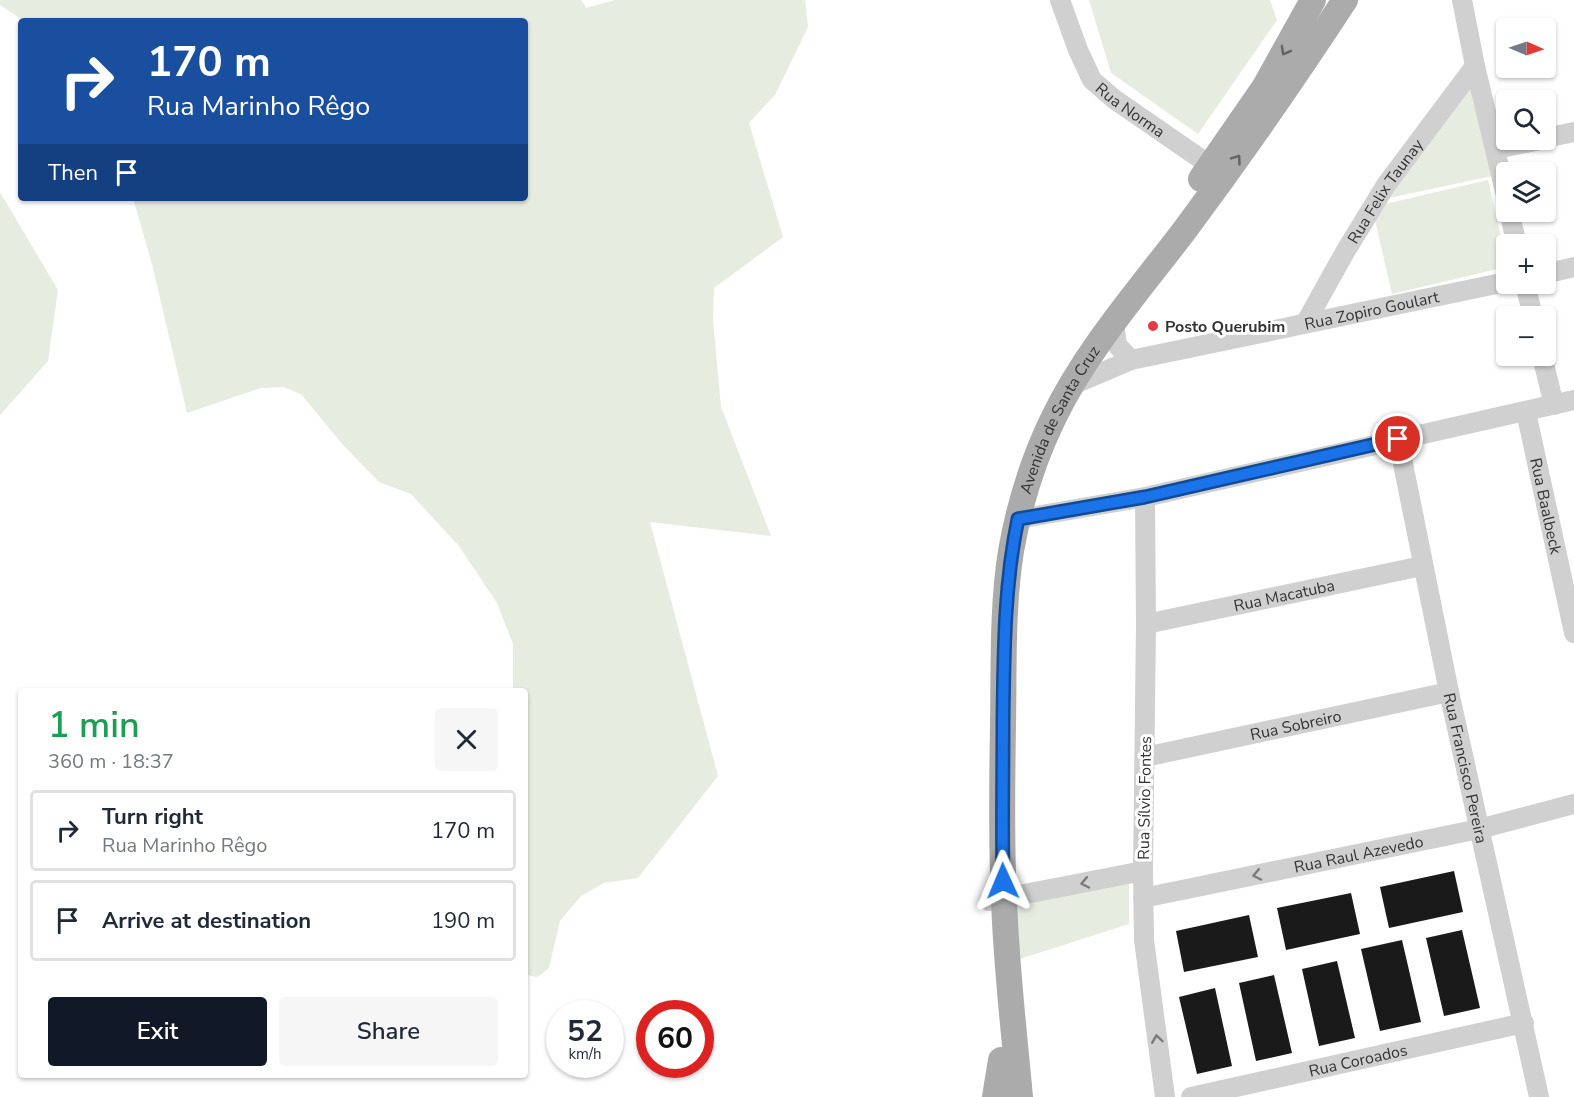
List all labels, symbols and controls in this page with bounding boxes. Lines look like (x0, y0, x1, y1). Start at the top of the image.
north arrow (1496, 18, 1556, 78)
map controls (1496, 18, 1556, 366)
text: 170 m (147, 34, 271, 91)
icon: right (48, 42, 126, 120)
one-way arrow (1281, 45, 1292, 55)
street label: Rua Norma (1090, 78, 1169, 143)
text: Rua Marinho Rêgo (147, 88, 370, 125)
button: search (1496, 90, 1556, 150)
street label: Rua Felix Taunay (1343, 134, 1429, 248)
one-way arrow (1230, 155, 1241, 166)
icon: arrive (110, 156, 143, 189)
text: Then (48, 158, 98, 188)
button: layers (1496, 162, 1556, 222)
button: + (1496, 234, 1556, 294)
street label: Rua Zopiro Goulart (1303, 286, 1441, 336)
button: − (1496, 306, 1556, 366)
place label: Posto Querubim (1165, 316, 1285, 338)
marker: Posto Querubim (1146, 319, 1160, 333)
street label: Avenida de Santa Cruz (1015, 342, 1105, 497)
pin (1372, 413, 1423, 464)
icon: arrive (1381, 422, 1414, 455)
street label: Rua Baalbeck (1524, 456, 1567, 557)
street label: Rua Macatuba (1232, 575, 1337, 617)
street label: Rua Francisco Pereira (1438, 691, 1492, 846)
text: 1 min (48, 701, 140, 750)
street label: Rua Sobreiro (1248, 705, 1344, 746)
button: close (435, 708, 498, 771)
street label: Rua Sílvio Fontes (1133, 736, 1157, 860)
text: 360 m · 18:37 (48, 748, 174, 775)
text: Turn right (102, 802, 203, 832)
icon: right (51, 814, 84, 847)
text: 170 m (431, 816, 495, 846)
street label: Rua Raul Azevedo (1292, 831, 1425, 879)
text: Rua Marinho Rêgo (102, 832, 267, 859)
position arrow (971, 849, 1035, 913)
one-way arrow (1253, 868, 1263, 881)
one-way arrow (1081, 876, 1091, 889)
icon: arrive (51, 904, 84, 937)
text: Arrive at destination (102, 906, 311, 936)
text: 190 m (431, 906, 495, 936)
button: Exit (48, 997, 267, 1066)
button: Share (279, 997, 498, 1066)
speed limit sign: 60 (636, 1000, 714, 1078)
text: 52 (567, 1011, 603, 1052)
one-way arrow (1152, 1034, 1164, 1044)
street label: Rua Coroados (1307, 1039, 1410, 1083)
text: km/h (568, 1044, 602, 1064)

